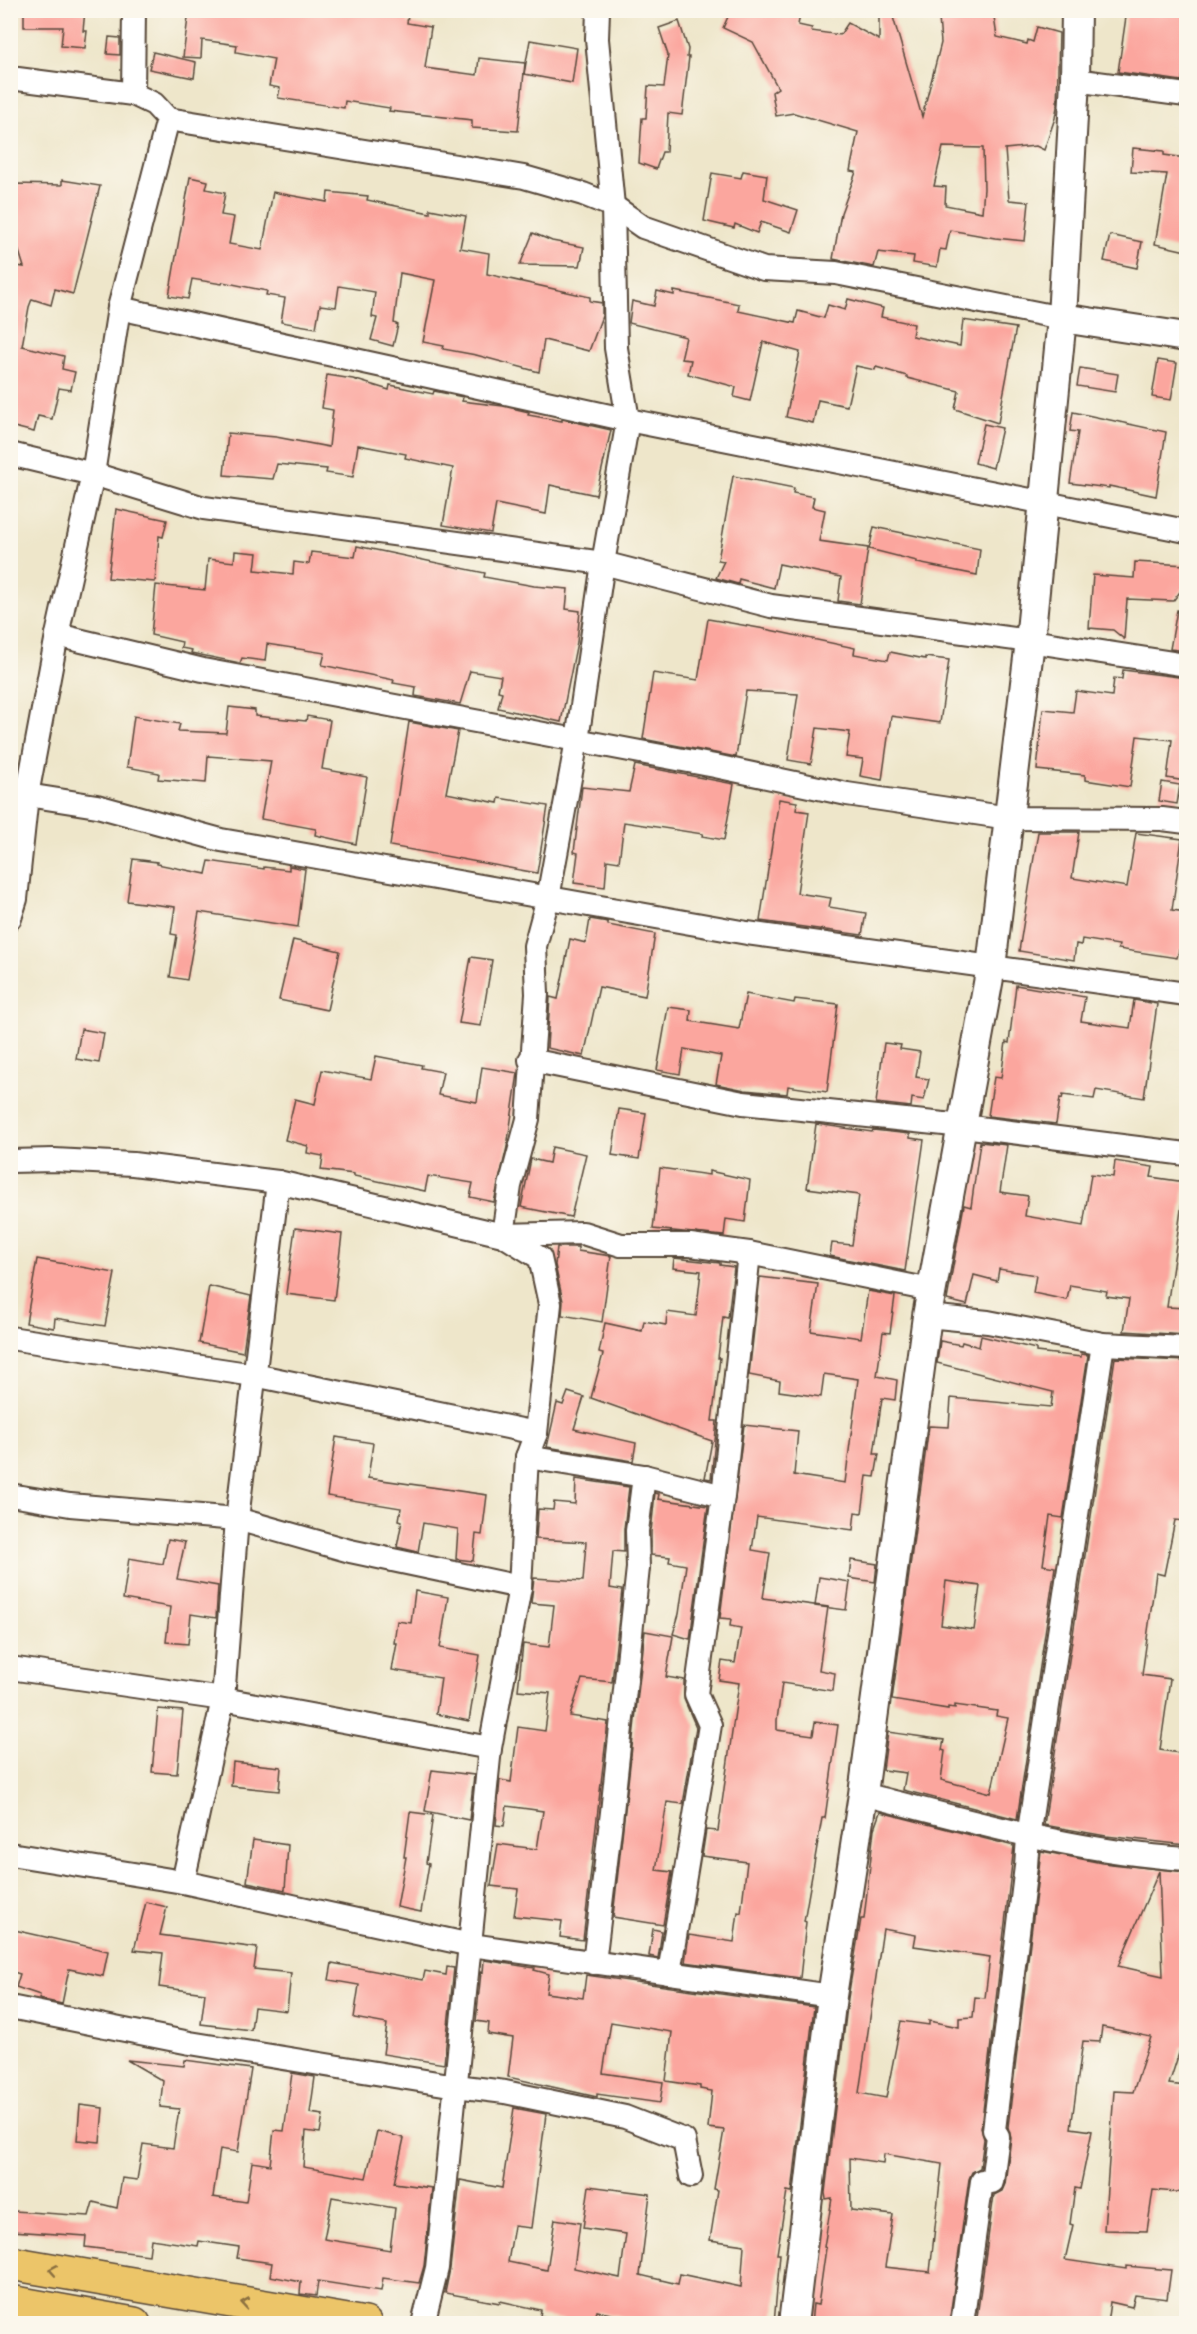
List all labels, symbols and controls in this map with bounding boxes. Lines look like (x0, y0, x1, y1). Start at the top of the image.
one-way arrow (49, 2264, 59, 2277)
one-way arrow (241, 2297, 251, 2310)

